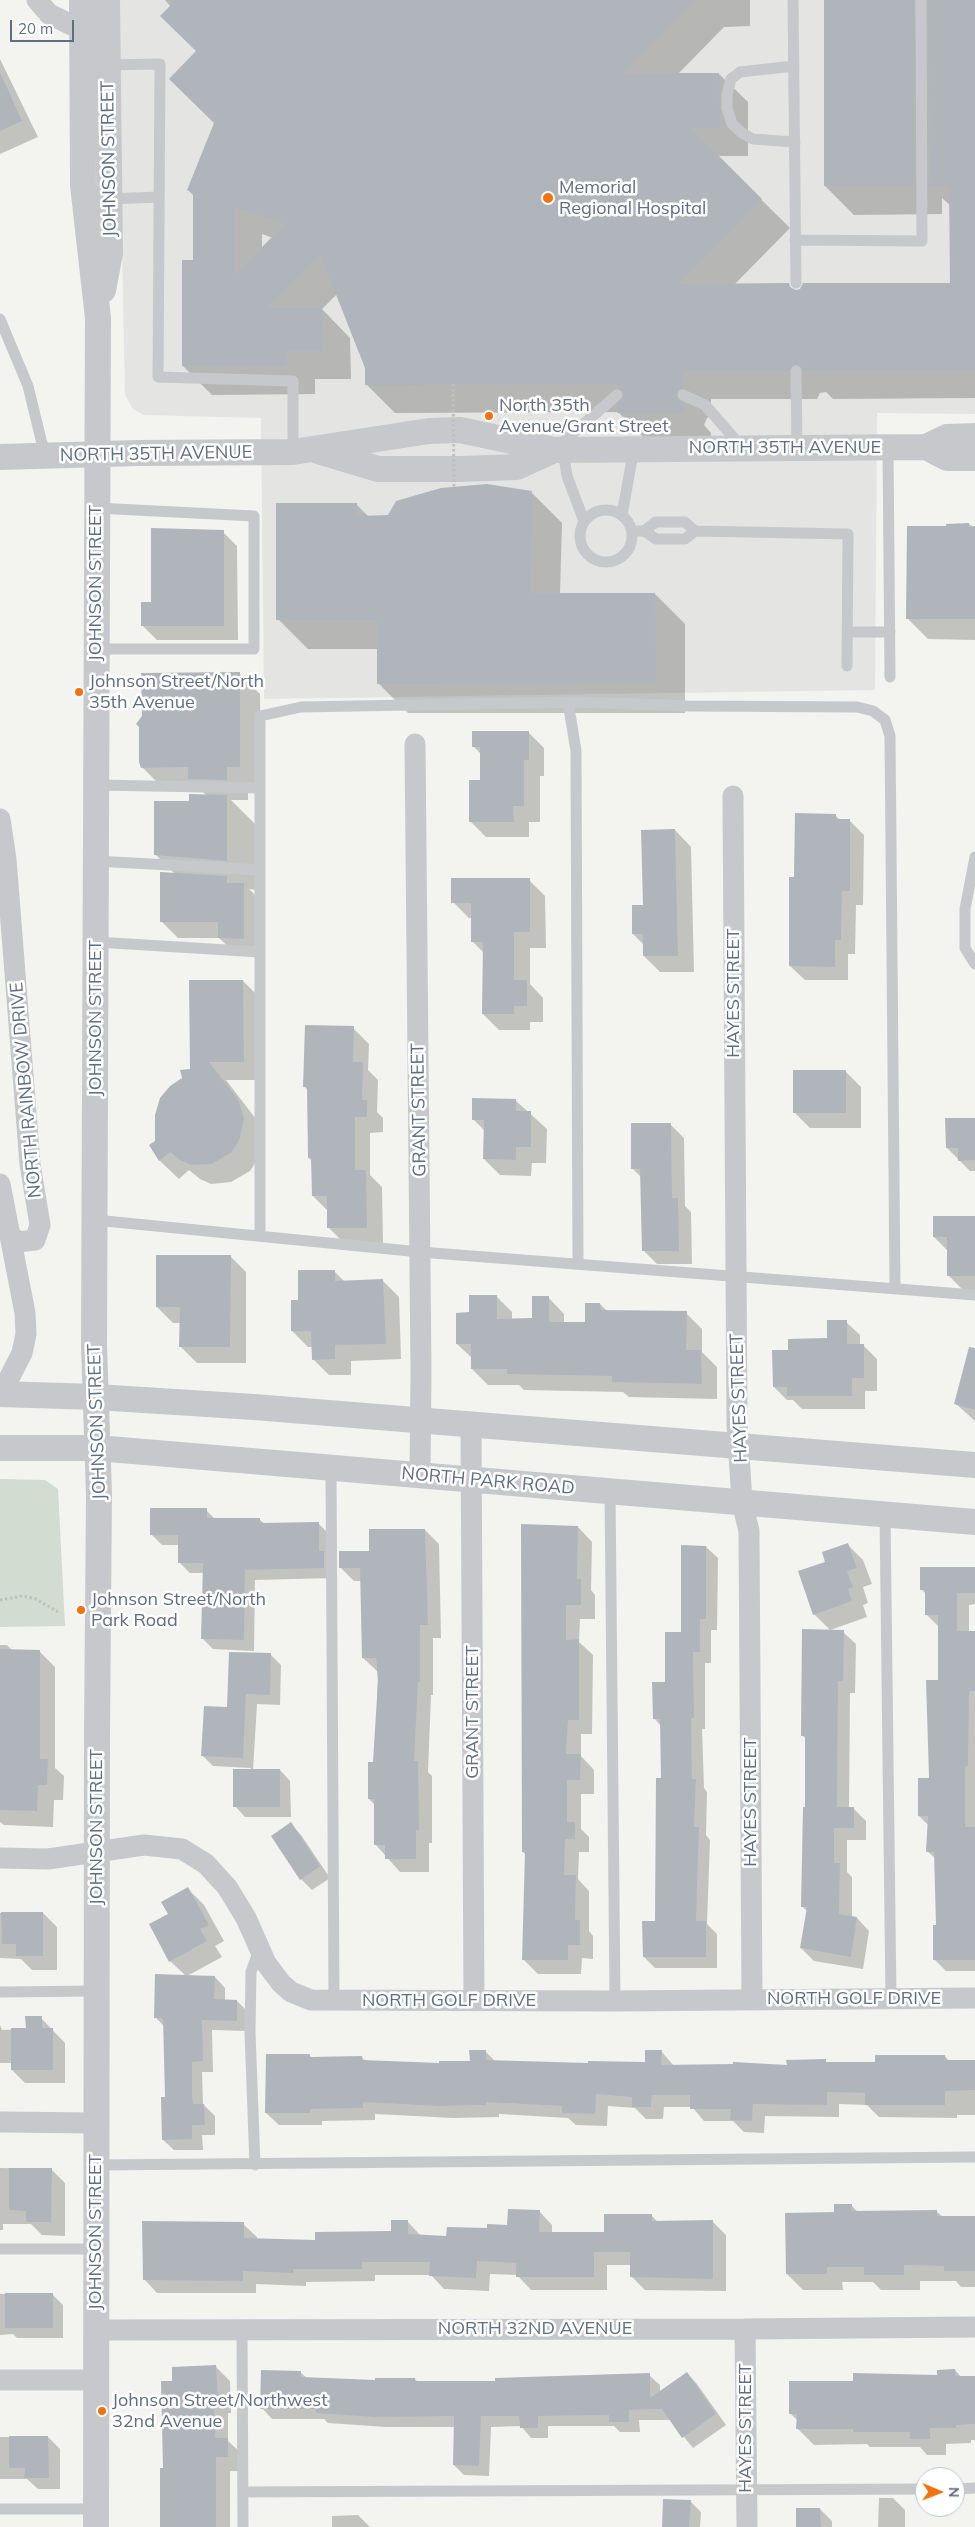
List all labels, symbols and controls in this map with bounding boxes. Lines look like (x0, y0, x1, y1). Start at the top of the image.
scale bar (12, 10, 76, 42)
text: 20 m (18, 19, 53, 38)
street label: JOHNSON STREET (97, 81, 121, 237)
place label: Memorial Regional Hospital (559, 177, 706, 220)
marker: Memorial Regional Hospital (541, 191, 555, 205)
place label: North 35th Avenue/Grant Street (499, 395, 668, 438)
marker: North 35th Avenue/Grant Street (483, 410, 495, 422)
street label: NORTH 35TH AVENUE (689, 437, 881, 459)
street label: NORTH 35TH AVENUE (60, 442, 252, 466)
street label: JOHNSON STREET (85, 505, 107, 661)
place label: Johnson Street/North 35th Avenue (89, 671, 264, 714)
marker: Johnson Street/North 35th Avenue (73, 686, 85, 698)
street label: HAYES STREET (723, 928, 745, 1058)
street label: JOHNSON STREET (85, 940, 107, 1096)
street label: NORTH RAINBOW DRIVE (6, 981, 46, 1199)
street label: GRANT STREET (407, 1043, 431, 1177)
street label: HAYES STREET (726, 1333, 752, 1463)
street label: JOHNSON STREET (83, 1343, 111, 1501)
street label: NORTH PARK ROAD (401, 1463, 575, 1499)
place label: Johnson Street/North Park Road (91, 1589, 266, 1632)
marker: Johnson Street/North Park Road (75, 1604, 87, 1616)
street label: GRANT STREET (462, 1645, 484, 1779)
street label: HAYES STREET (740, 1737, 762, 1867)
street label: JOHNSON STREET (86, 1749, 108, 1905)
street label: NORTH GOLF DRIVE (767, 1988, 941, 2010)
street label: NORTH GOLF DRIVE (362, 1990, 536, 2012)
street label: JOHNSON STREET (85, 2154, 107, 2310)
street label: NORTH 32ND AVENUE (438, 2318, 632, 2340)
street label: HAYES STREET (735, 2363, 757, 2493)
place label: Johnson Street/Northwest 32nd Avenue (112, 2390, 328, 2432)
marker: Johnson Street/Northwest 32nd Avenue (96, 2405, 108, 2417)
north arrow (915, 2467, 965, 2517)
text: N (945, 2487, 963, 2498)

